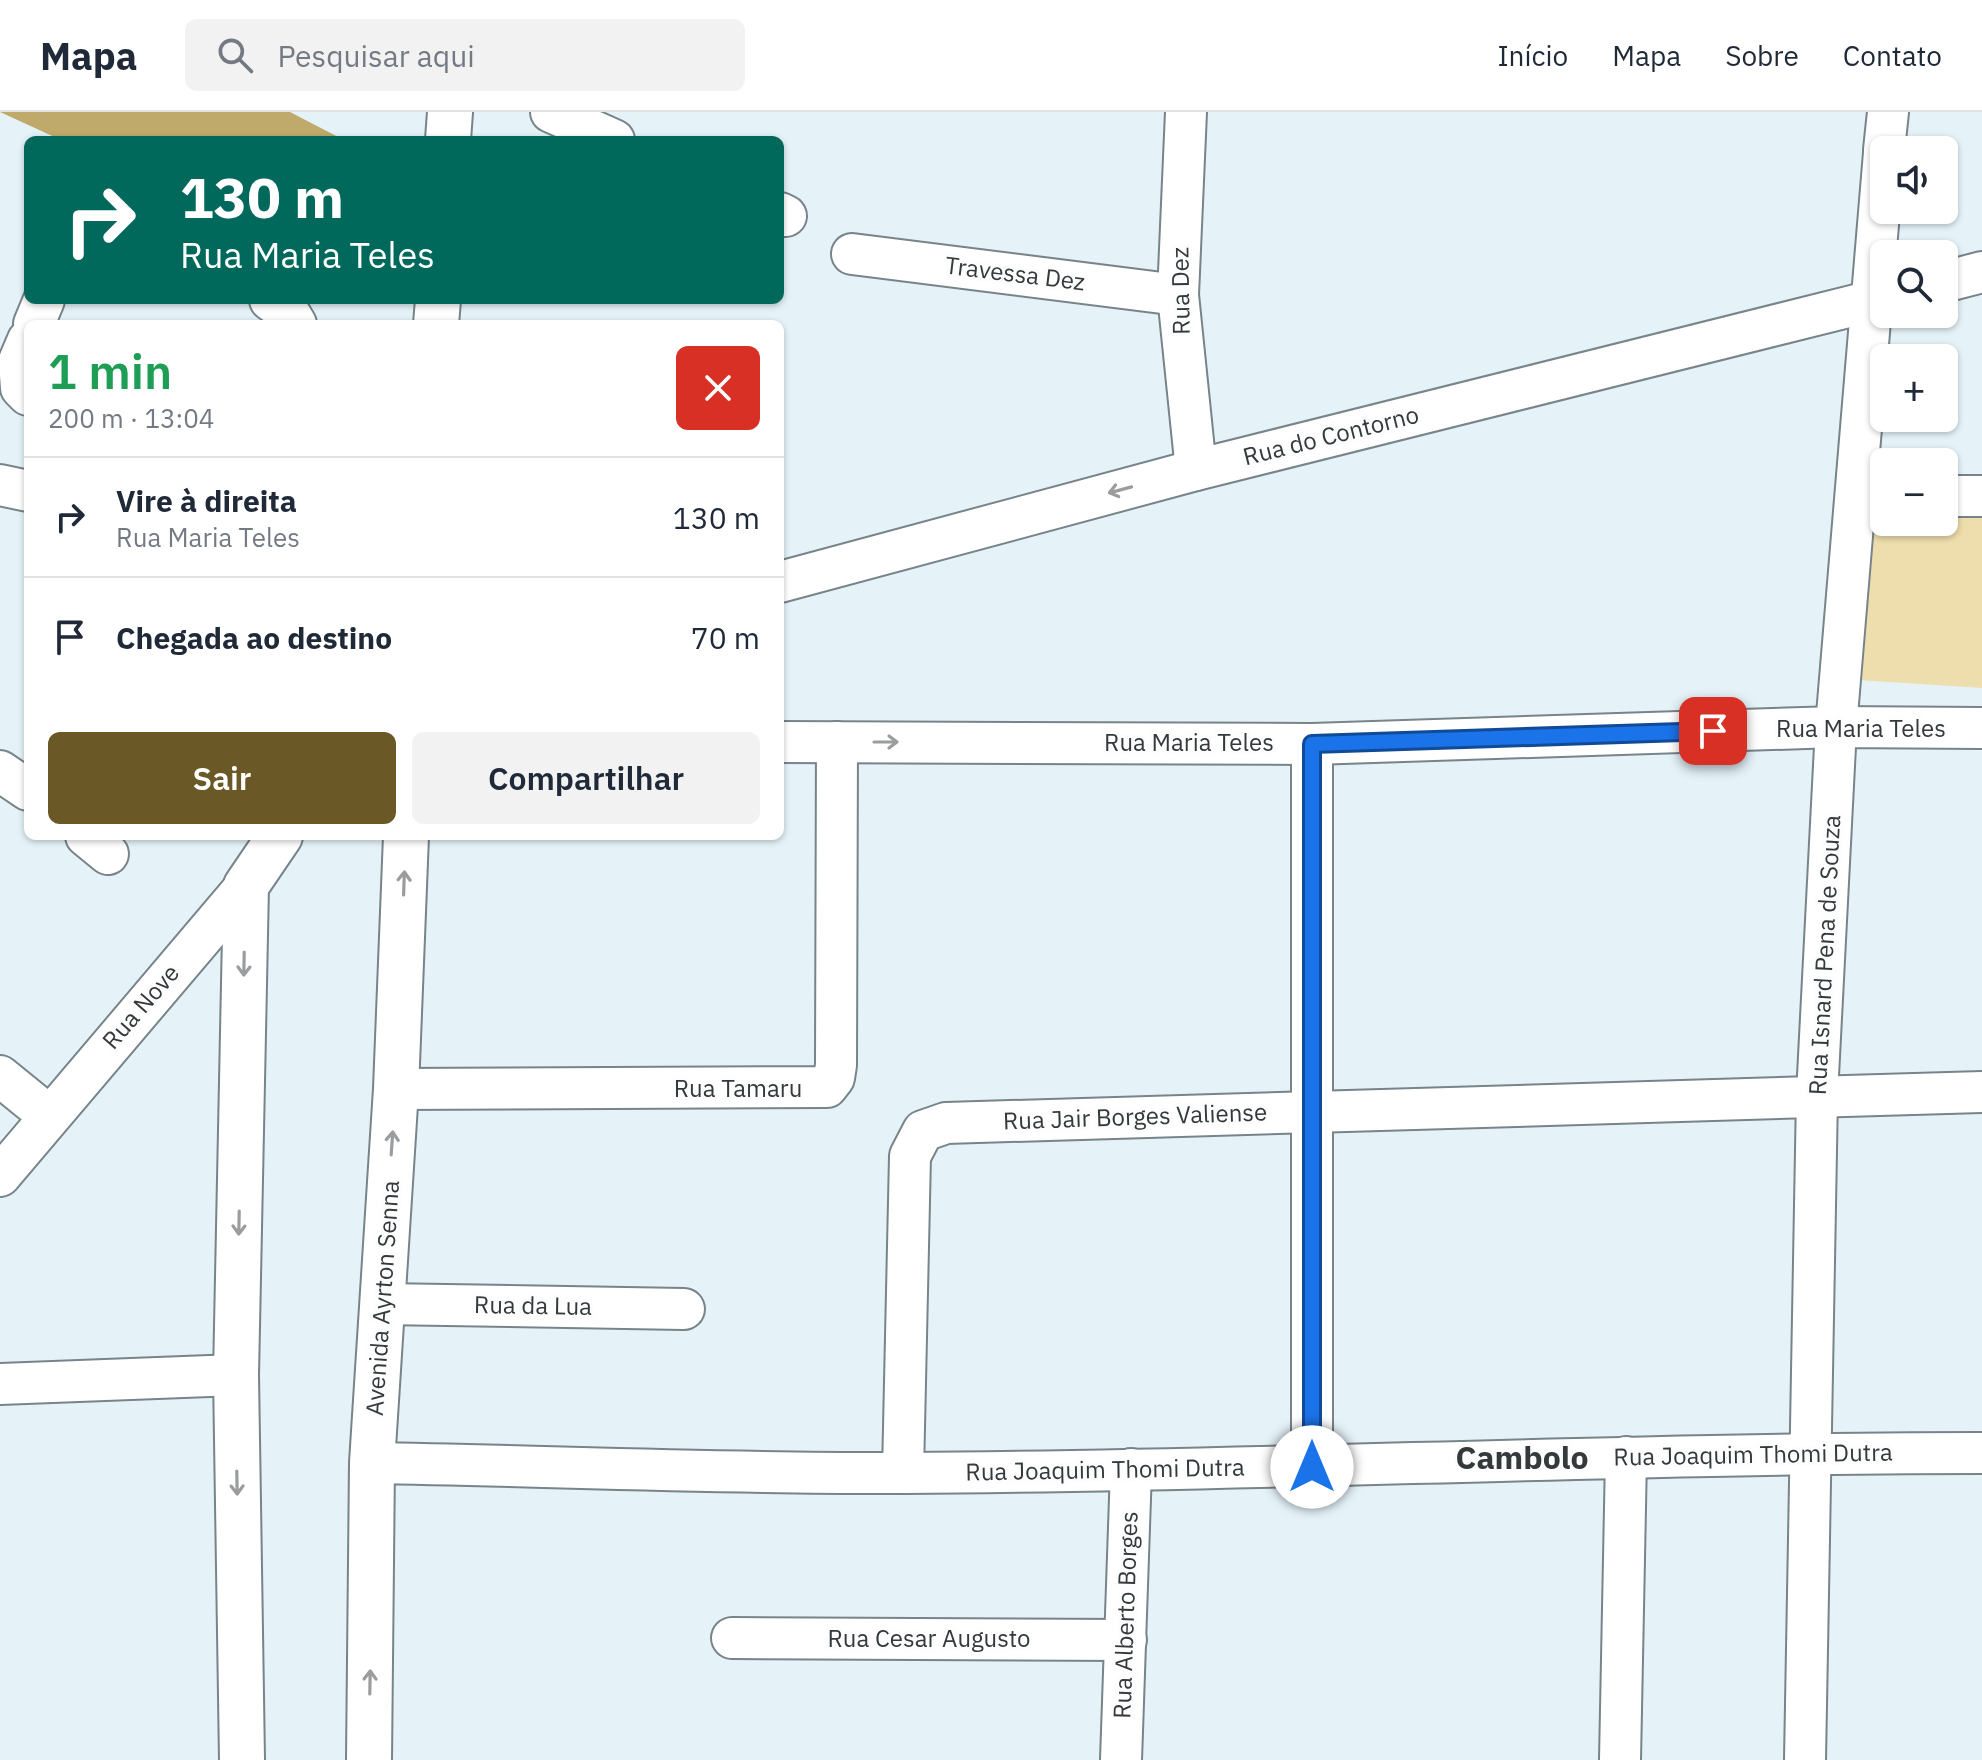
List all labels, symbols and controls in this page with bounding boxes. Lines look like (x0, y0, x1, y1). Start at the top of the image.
search box (185, 19, 745, 91)
text: Mapa (40, 31, 137, 80)
icon: search (213, 33, 257, 77)
text: Pesquisar aqui (277, 36, 475, 75)
text: Início (1497, 37, 1568, 74)
text: Mapa (1612, 37, 1681, 74)
text: Sobre (1725, 37, 1799, 74)
text: Contato (1843, 37, 1942, 74)
map controls (1870, 136, 1958, 536)
button: sound (1870, 136, 1958, 224)
text: 130 m (180, 161, 344, 233)
icon: right (48, 168, 152, 272)
text: Rua Maria Teles (180, 231, 435, 278)
button: search (1870, 240, 1958, 328)
street label: Rua Dez (1163, 247, 1197, 335)
street label: Travessa Dez (943, 249, 1087, 297)
text: 1 min (48, 340, 172, 402)
button: + (1870, 344, 1958, 432)
button: close (676, 346, 760, 430)
street label: Rua do Contorno (1240, 398, 1422, 472)
text: 200 m · 13:04 (48, 401, 214, 435)
button: − (1870, 448, 1958, 536)
text: Vire à direita (116, 481, 297, 520)
one-way arrow (1108, 484, 1134, 499)
icon: right (48, 495, 92, 539)
text: 130 m (673, 498, 760, 537)
text: Rua Maria Teles (116, 520, 300, 554)
icon: arrive (48, 615, 92, 659)
text: Chegada ao destino (116, 618, 392, 657)
text: 70 m (691, 618, 760, 657)
pin (1679, 697, 1747, 765)
icon: arrive (1691, 709, 1735, 753)
street label: Rua Maria Teles (1776, 712, 1946, 744)
street label: Rua Maria Teles (1104, 726, 1274, 758)
button: Sair (48, 732, 396, 824)
button: Compartilhar (412, 732, 760, 824)
one-way arrow (872, 734, 899, 750)
street label: Rua Isnard Pena de Souza (1801, 814, 1847, 1096)
one-way arrow (397, 870, 412, 897)
one-way arrow (236, 950, 252, 977)
street label: Rua Nove (95, 957, 186, 1056)
street label: Rua Tamaru (674, 1072, 802, 1104)
street label: Rua Jair Borges Valiense (1002, 1095, 1268, 1137)
one-way arrow (385, 1130, 400, 1157)
street label: Avenida Ayrton Senna (358, 1179, 406, 1417)
one-way arrow (231, 1209, 246, 1236)
street label: Rua da Lua (474, 1288, 593, 1322)
position arrow (1270, 1425, 1354, 1509)
district label: Cambolo (1456, 1436, 1588, 1478)
street label: Rua Joaquim Thomi Dutra (1613, 1436, 1893, 1472)
street label: Rua Joaquim Thomi Dutra (965, 1451, 1245, 1487)
one-way arrow (229, 1469, 245, 1496)
street label: Rua Alberto Borges (1105, 1511, 1145, 1719)
street label: Rua Cesar Augusto (827, 1622, 1031, 1654)
one-way arrow (362, 1669, 378, 1696)

